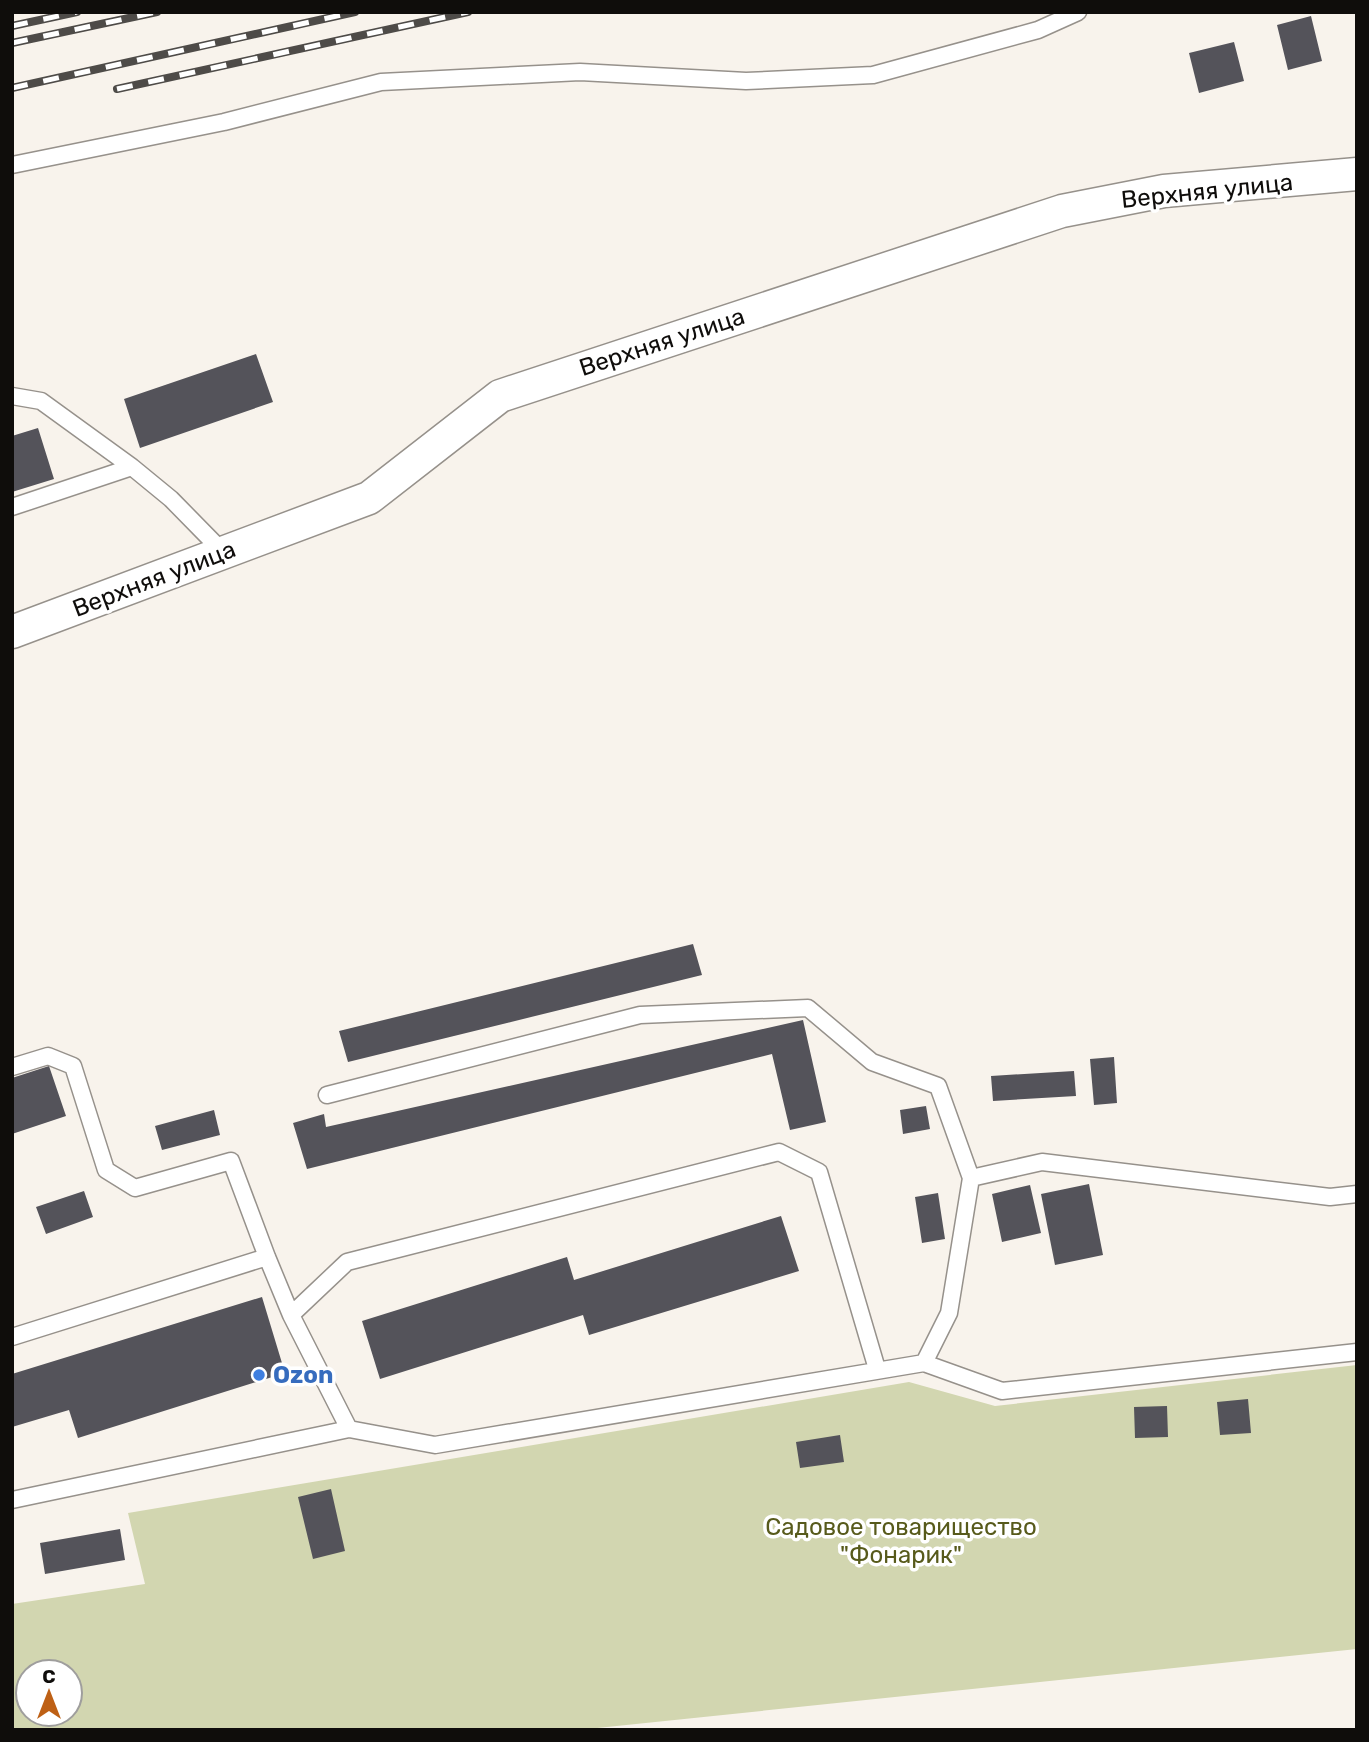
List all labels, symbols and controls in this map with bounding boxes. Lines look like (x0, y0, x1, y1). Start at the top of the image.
street label: Верхняя улица (1120, 168, 1294, 214)
street label: Верхняя улица (576, 302, 748, 382)
street label: Верхняя улица (69, 535, 239, 623)
place label: Ozon (273, 1361, 333, 1389)
marker: Ozon (251, 1367, 267, 1383)
park label: Садовое товарищество "Фонарик" (765, 1513, 1037, 1569)
north arrow (14, 1658, 84, 1728)
text: С (42, 1665, 56, 1688)

